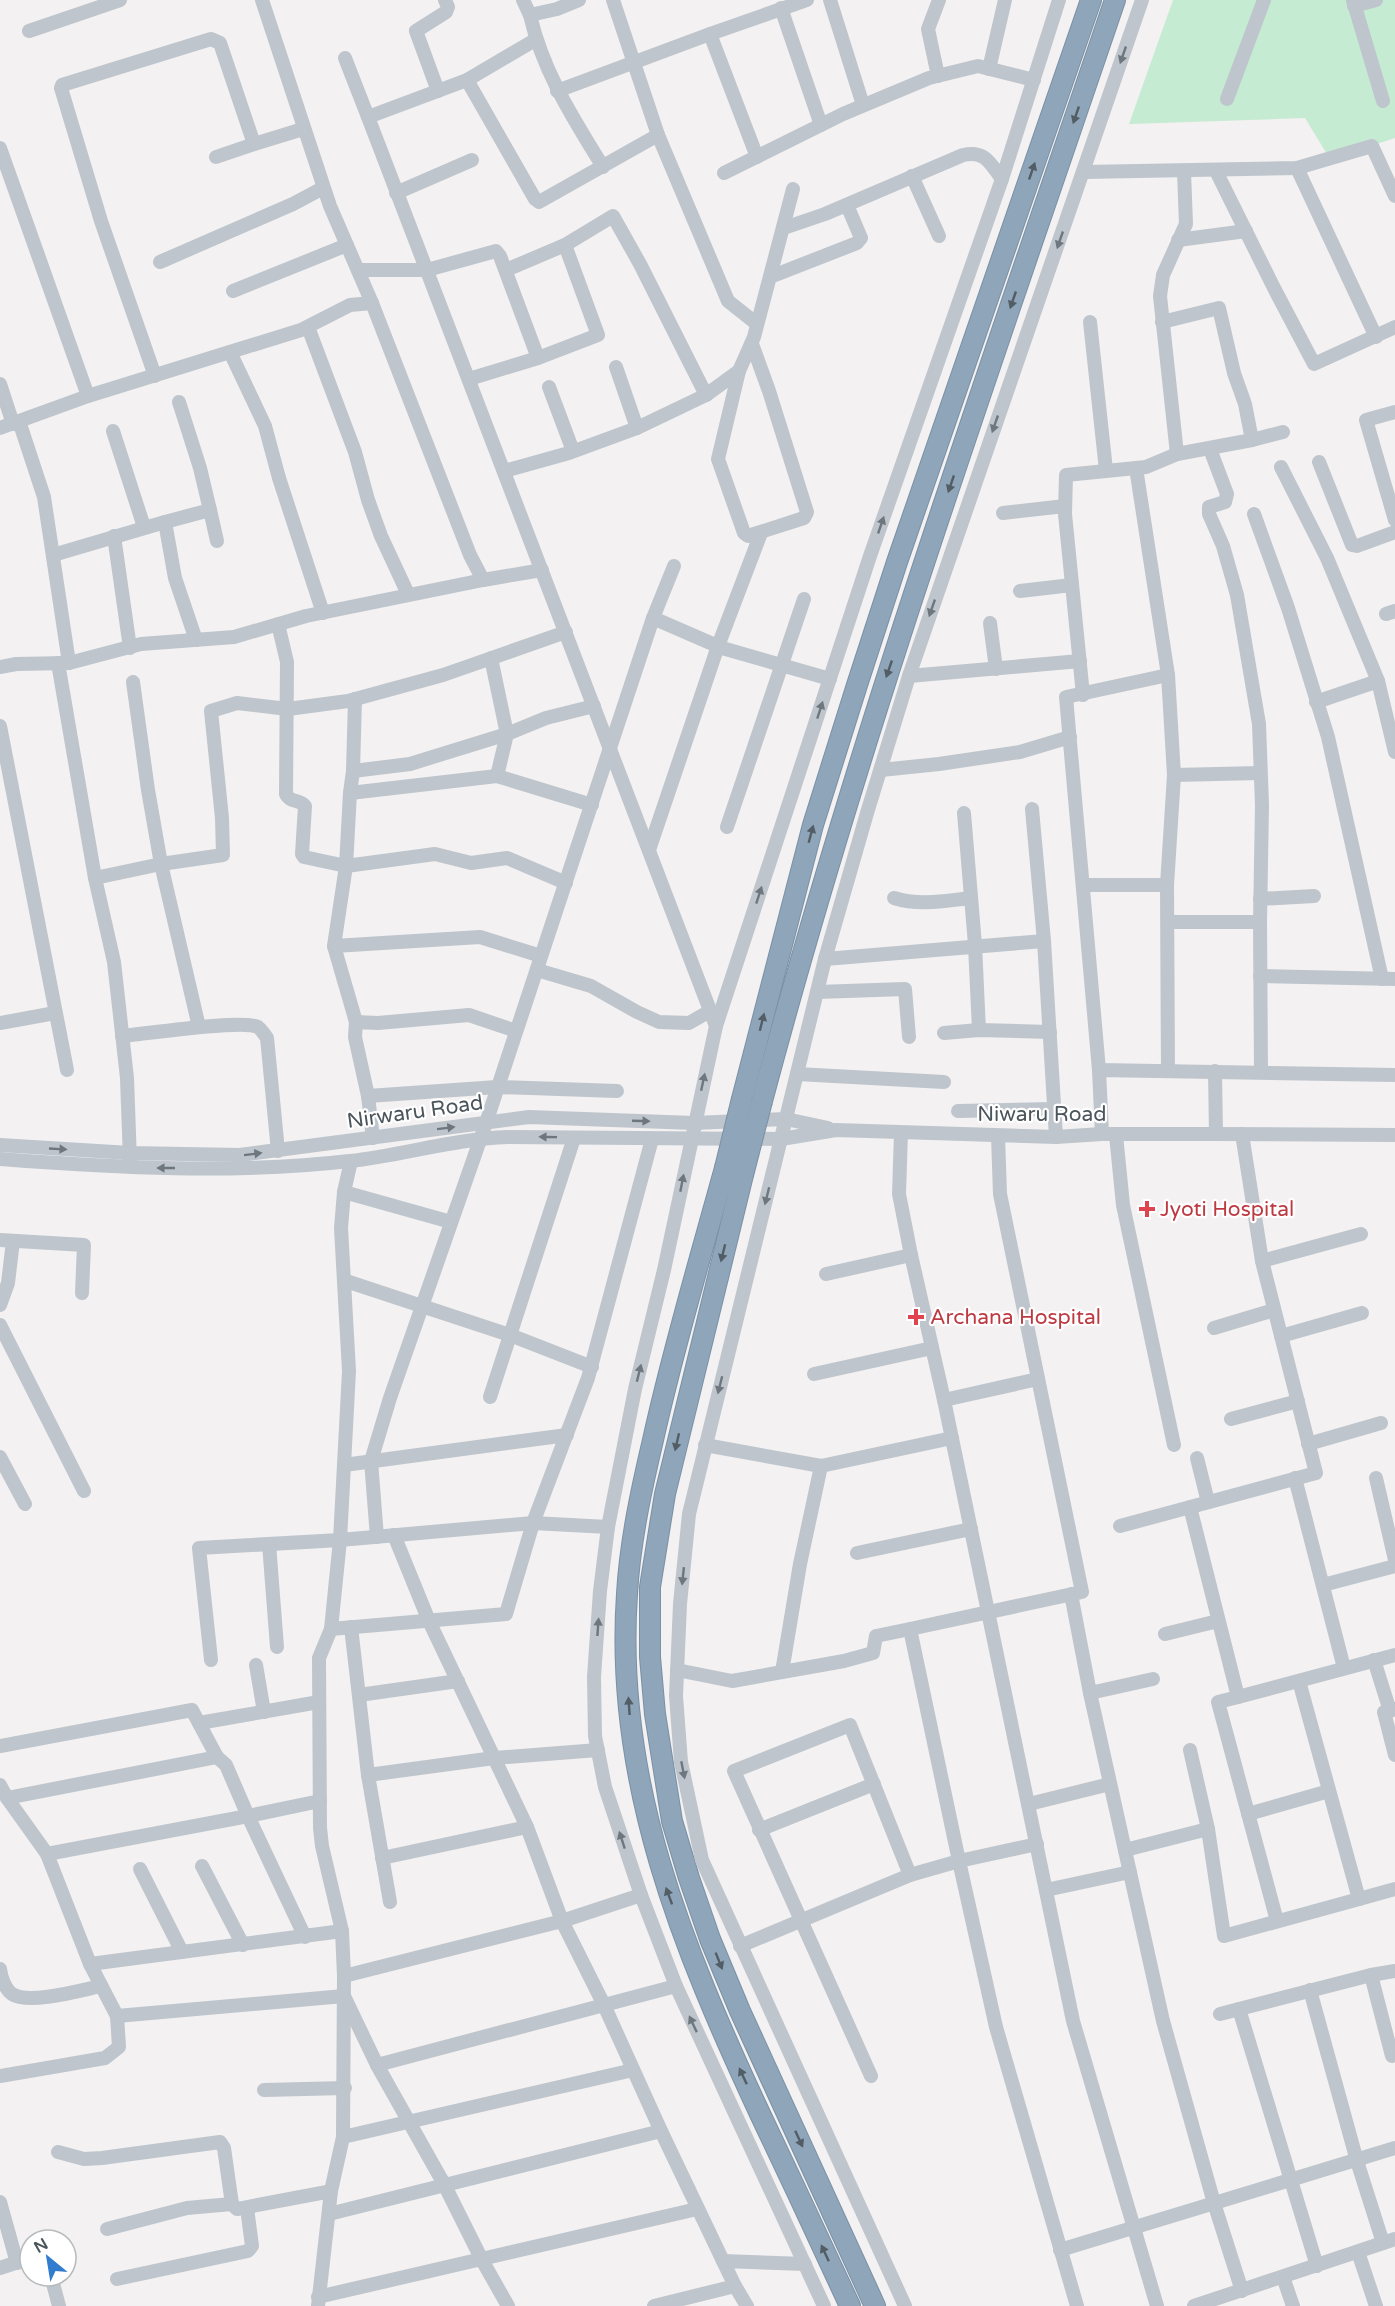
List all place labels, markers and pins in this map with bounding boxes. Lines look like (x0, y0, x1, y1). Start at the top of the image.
place label: Jyoti Hospital (1160, 1197, 1294, 1222)
marker: Jyoti Hospital (1138, 1200, 1156, 1218)
place label: Archana Hospital (930, 1305, 1101, 1330)
marker: Archana Hospital (907, 1308, 925, 1326)

